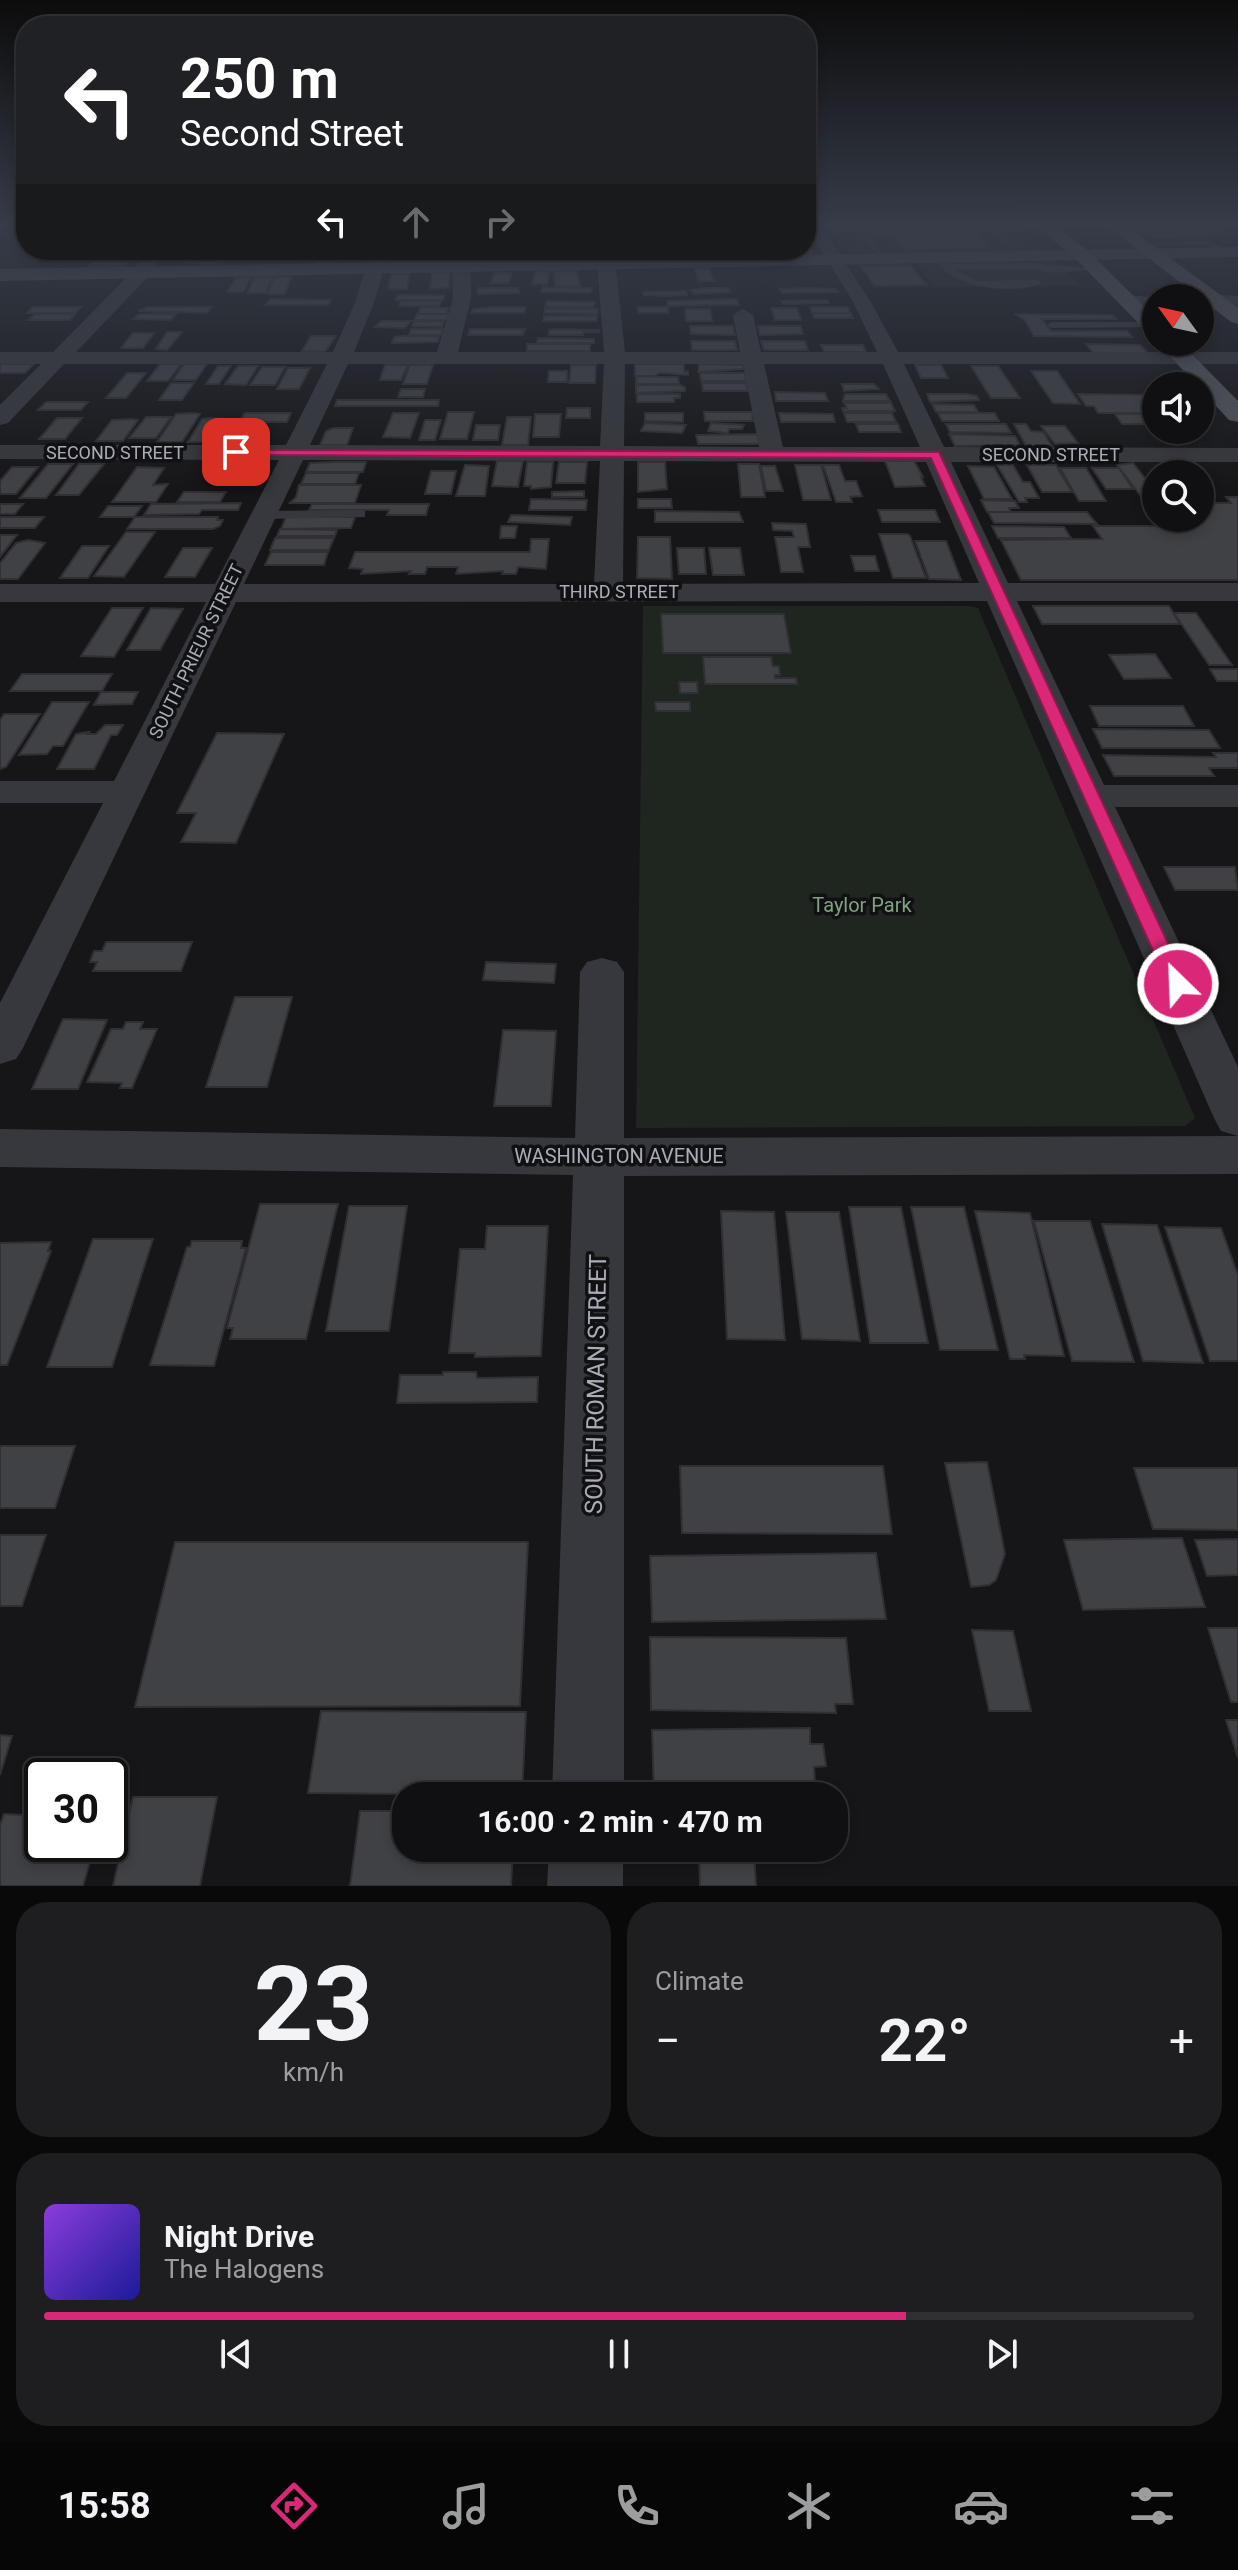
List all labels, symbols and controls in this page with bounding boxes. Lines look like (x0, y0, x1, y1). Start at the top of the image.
text: 250 m (180, 46, 339, 112)
icon: left (48, 48, 152, 152)
text: Second Street (180, 113, 404, 155)
icon: left (310, 200, 354, 244)
icon: ahead (394, 200, 438, 244)
icon: right (478, 200, 522, 244)
north arrow (1142, 284, 1214, 356)
map controls (1142, 284, 1214, 532)
button: sound (1142, 372, 1214, 444)
pin (202, 418, 270, 486)
icon: arrive (214, 430, 258, 474)
street label: SECOND STREET (46, 442, 184, 463)
street label: SECOND STREET (982, 444, 1120, 465)
button: search (1142, 460, 1214, 532)
street label: SOUTH PRIEUR STREET (145, 560, 248, 742)
street label: THIRD STREET (559, 581, 679, 602)
park label: Taylor Park (812, 893, 913, 917)
position arrow (1136, 942, 1220, 1026)
street label: WASHINGTON AVENUE (514, 1144, 724, 1168)
street label: SOUTH ROMAN STREET (580, 1254, 612, 1514)
speed limit sign: 30 (24, 1758, 128, 1862)
text: 16:00 · 2 min · 470 m (477, 1804, 763, 1839)
text: 23 (254, 1944, 373, 2065)
text: Climate (655, 1966, 744, 1996)
text: 22° (878, 2005, 971, 2076)
text: − (655, 2015, 680, 2067)
text: + (1169, 2015, 1194, 2067)
text: km/h (283, 2057, 344, 2087)
text: Night Drive (164, 2219, 314, 2254)
text: The Halogens (164, 2254, 324, 2284)
icon: previous (214, 2332, 258, 2376)
icon: pause (597, 2332, 641, 2376)
icon: next (980, 2332, 1024, 2376)
icon: directions (266, 2478, 322, 2534)
icon: music (438, 2478, 494, 2534)
icon: phone (609, 2478, 665, 2534)
icon: climate (781, 2478, 837, 2534)
icon: car (953, 2478, 1009, 2534)
icon: filters (1124, 2478, 1180, 2534)
text: 15:58 (58, 2485, 151, 2527)

